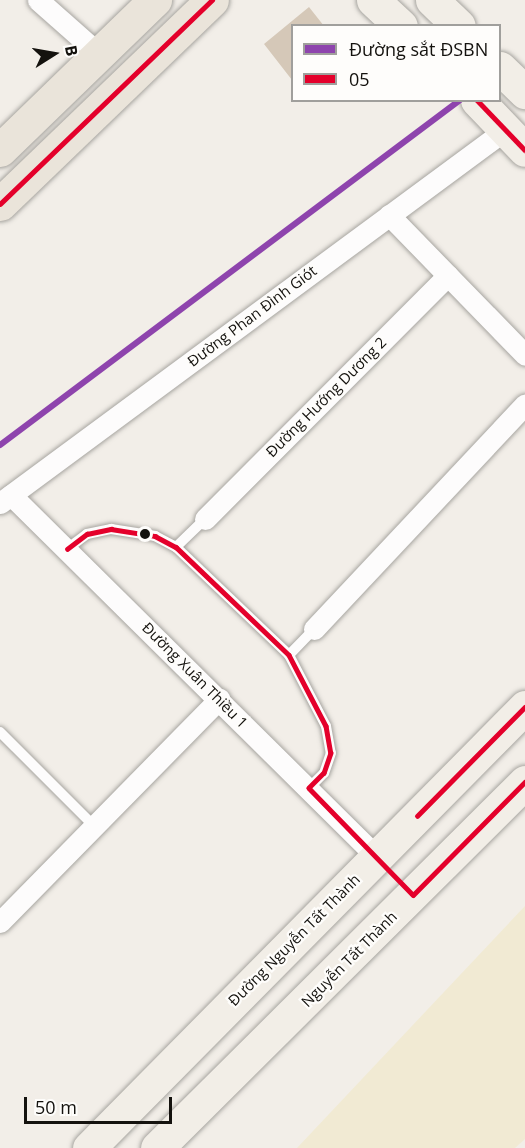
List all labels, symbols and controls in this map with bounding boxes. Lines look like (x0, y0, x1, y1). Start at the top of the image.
north arrow (24, 24, 84, 84)
legend (291, 24, 501, 102)
text: Đường sắt ĐSBN (349, 37, 488, 61)
text: B (60, 43, 83, 58)
text: 05 (349, 67, 370, 91)
street label: Đường Phan Đình Giót (184, 262, 320, 370)
street label: Đường Hướng Dương 2 (262, 333, 390, 461)
unlabelled marker (139, 528, 151, 540)
street label: Đường Xuân Thiều 1 (138, 618, 252, 732)
street label: Đường Nguyễn Tất Thành (224, 870, 364, 1010)
street label: Nguyễn Tất Thành (297, 907, 401, 1011)
scale bar (27, 1085, 176, 1123)
text: 50 m (35, 1095, 77, 1119)

